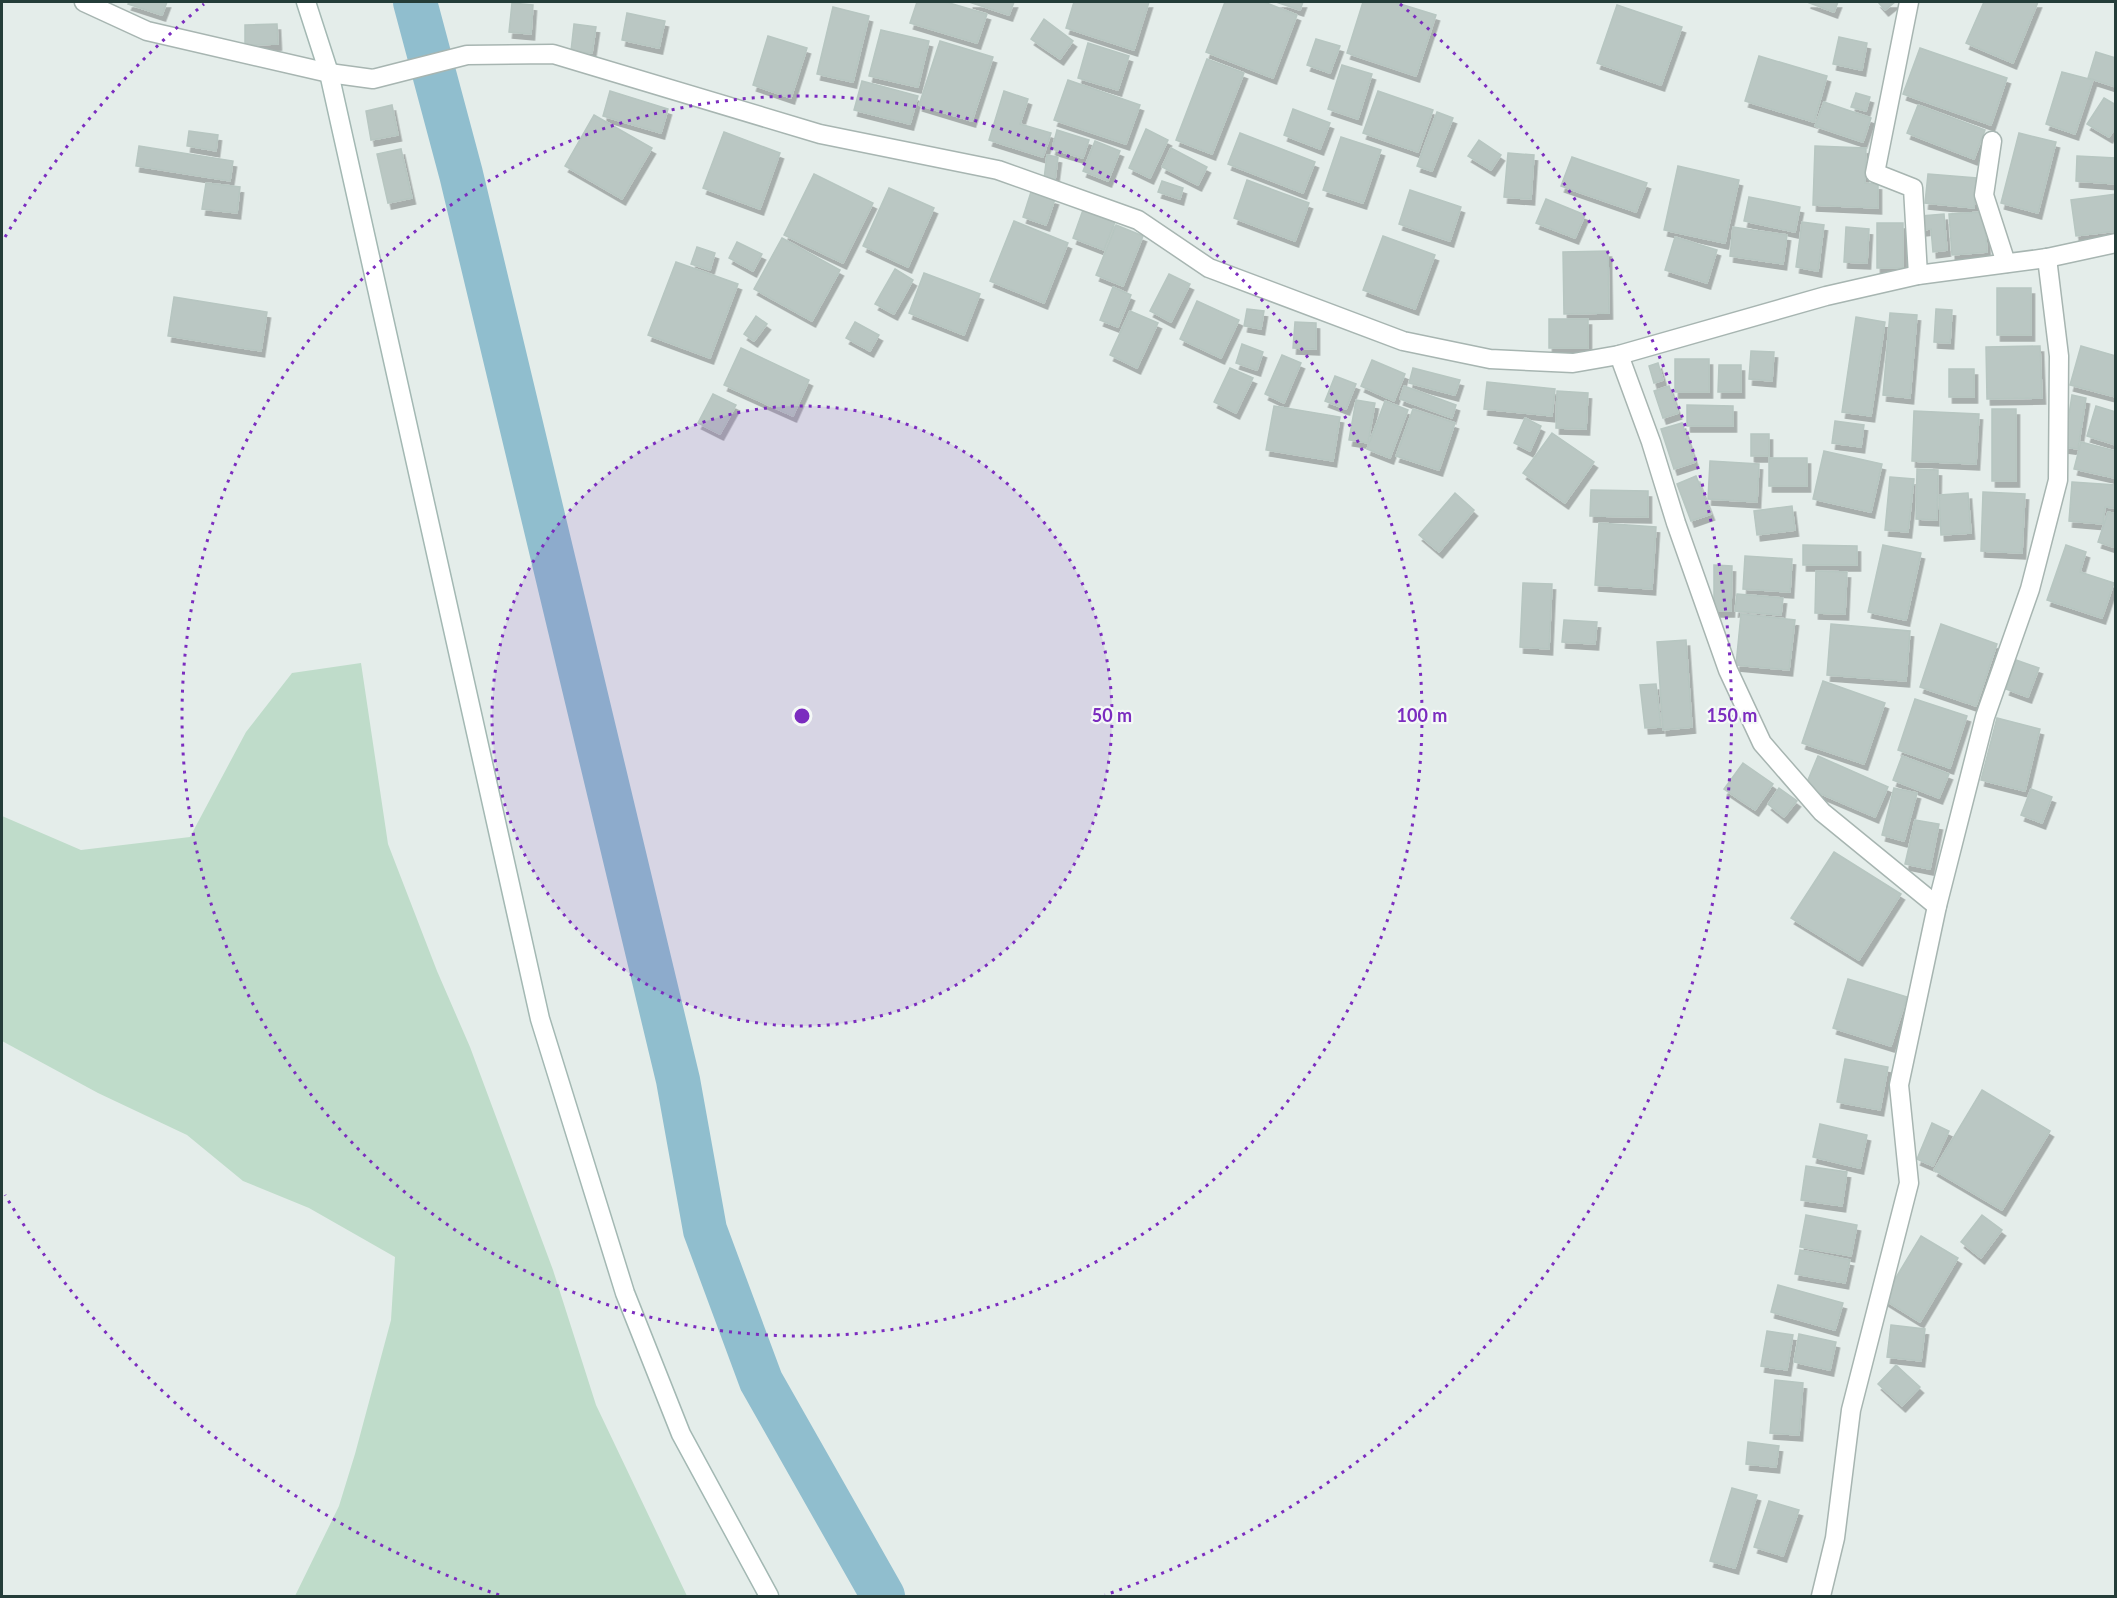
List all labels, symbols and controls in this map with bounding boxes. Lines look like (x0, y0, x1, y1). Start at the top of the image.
text: 50 m (1092, 704, 1132, 726)
text: 100 m (1397, 704, 1447, 726)
text: 150 m (1707, 704, 1757, 726)
centre of rings (792, 706, 812, 726)

